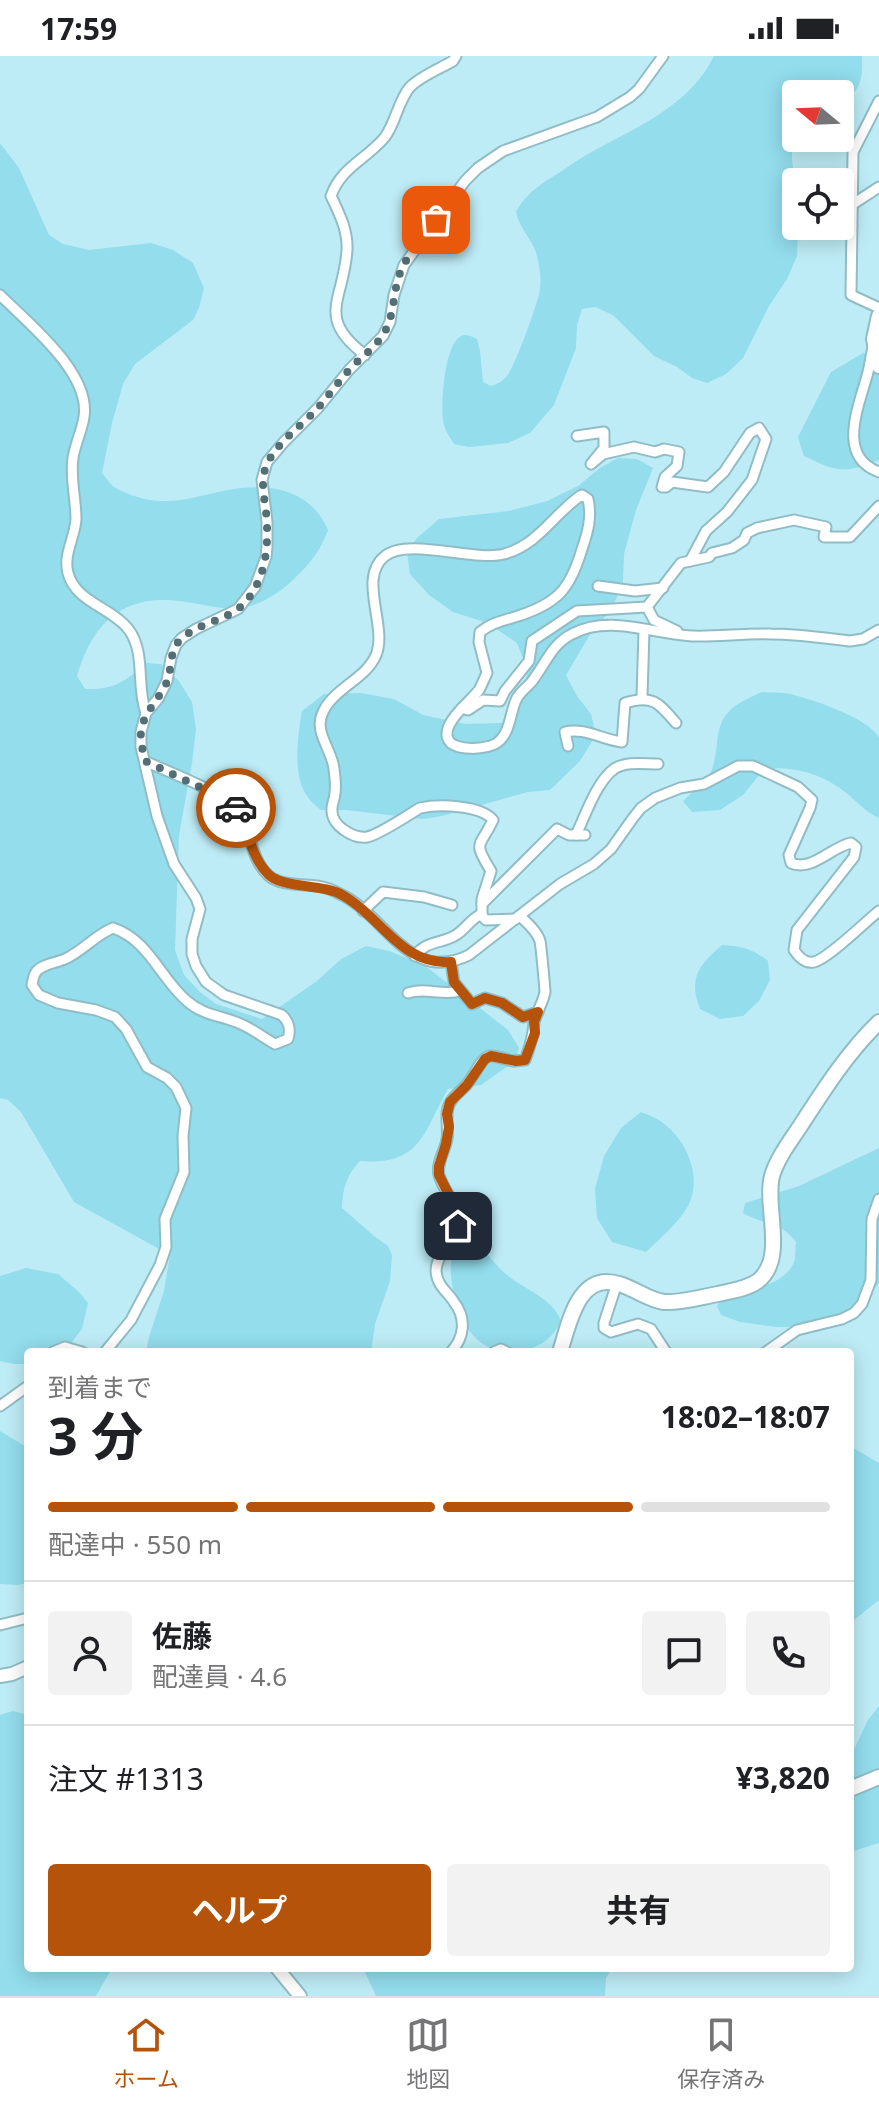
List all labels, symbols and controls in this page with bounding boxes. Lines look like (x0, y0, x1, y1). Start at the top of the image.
text: 17:59 (40, 8, 117, 49)
north arrow (782, 80, 854, 152)
map controls (782, 80, 854, 240)
button: locate (782, 168, 854, 240)
pin (402, 186, 470, 254)
icon: bag (414, 198, 458, 242)
courier (196, 768, 276, 848)
icon: car (214, 786, 258, 830)
pin (424, 1192, 492, 1260)
icon: home (436, 1204, 480, 1248)
text: 到着まで (48, 1369, 152, 1405)
text: 18:02–18:07 (661, 1396, 830, 1437)
text: 3 分 (48, 1399, 143, 1470)
text: 配達中 · 550 m (48, 1526, 222, 1562)
button: person (48, 1611, 132, 1695)
button: chat (642, 1611, 726, 1695)
button: phone (746, 1611, 830, 1695)
text: 佐藤 (152, 1615, 212, 1656)
text: 配達員 · 4.6 (152, 1658, 287, 1694)
text: ¥3,820 (736, 1757, 830, 1798)
text: 注文 #1313 (48, 1758, 204, 1799)
button: ヘルプ (48, 1864, 431, 1956)
button: 共有 (447, 1864, 830, 1956)
tab: ホーム (114, 2013, 179, 2093)
tab: 地図 (406, 2013, 450, 2093)
tab: 保存済み (677, 2013, 765, 2093)

